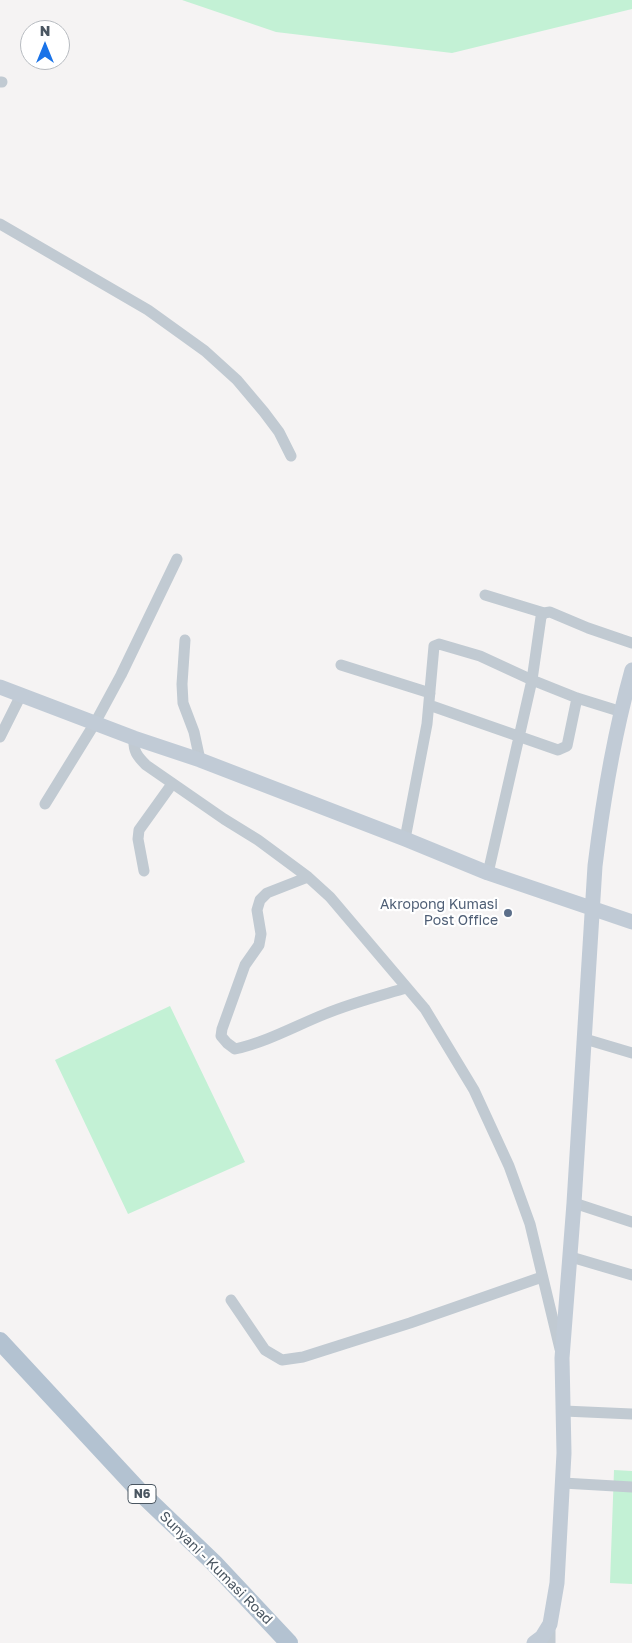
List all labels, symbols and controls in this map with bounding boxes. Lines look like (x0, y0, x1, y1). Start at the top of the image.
north arrow (20, 20, 70, 70)
text: N (40, 22, 50, 39)
place label: Akropong Kumasi Post Office (380, 897, 498, 930)
marker: Akropong Kumasi Post Office (502, 907, 514, 919)
road number: N6 (128, 1485, 156, 1504)
street label: Sunyani - Kumasi Road (156, 1508, 276, 1628)

